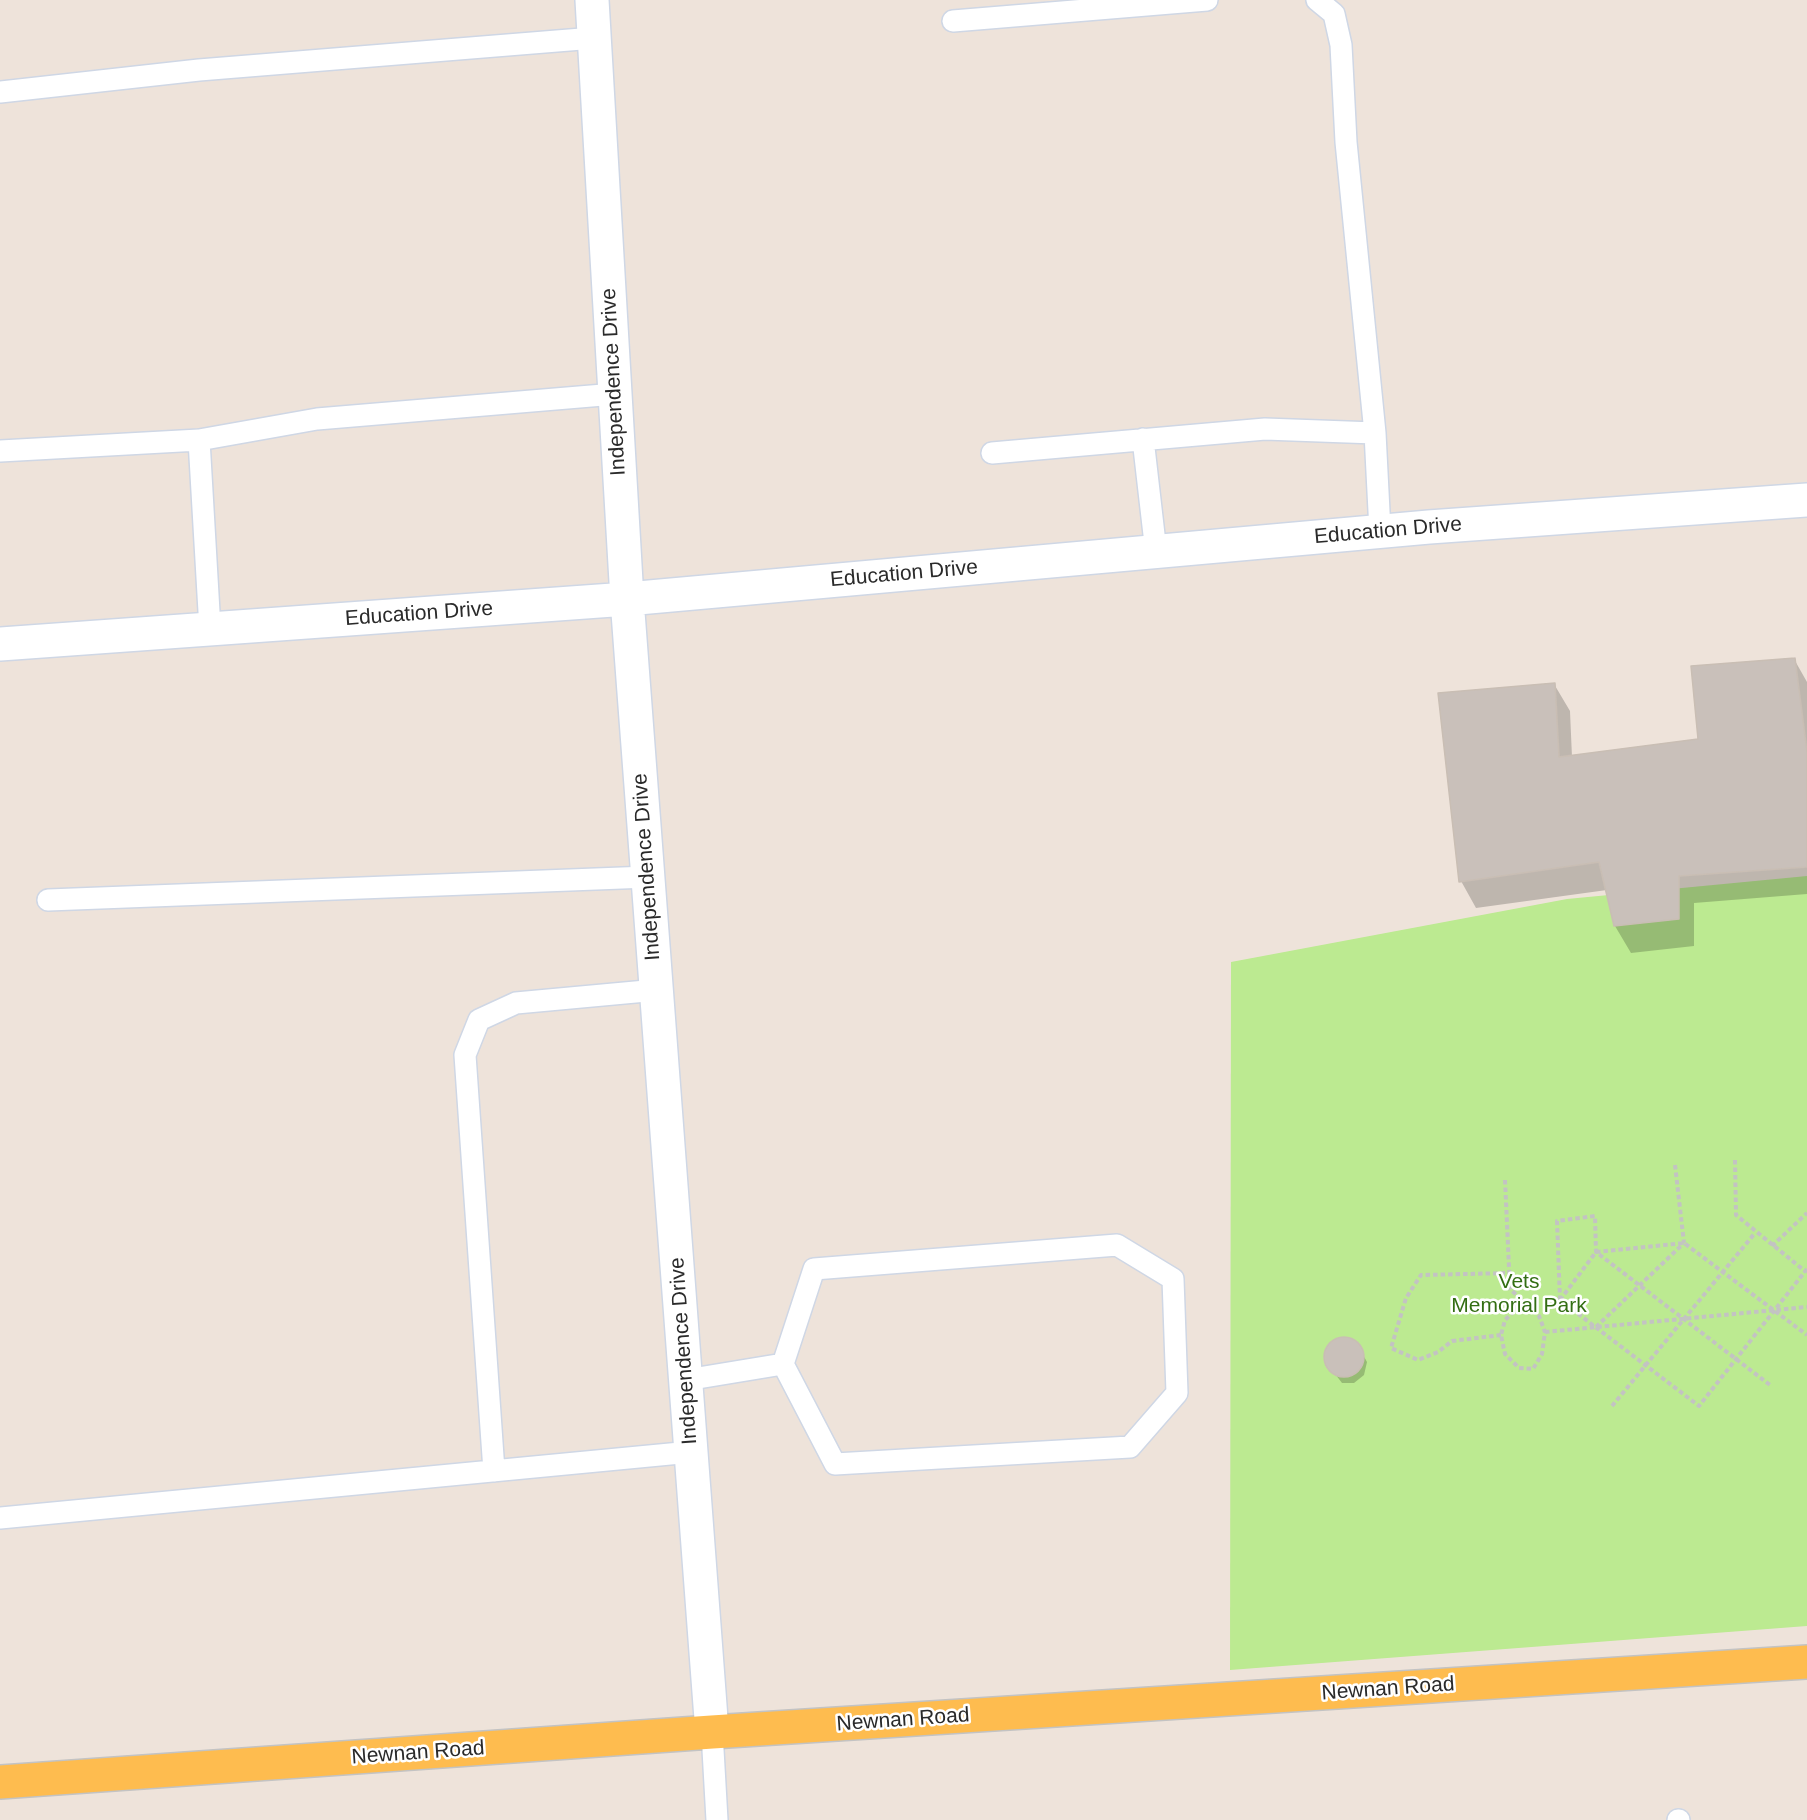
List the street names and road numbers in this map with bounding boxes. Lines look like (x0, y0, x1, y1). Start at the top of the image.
street label: Independence Drive (596, 287, 632, 477)
street label: Education Drive (1313, 512, 1463, 550)
street label: Education Drive (829, 555, 979, 593)
street label: Education Drive (344, 596, 494, 632)
street label: Independence Drive (628, 772, 666, 962)
street label: Independence Drive (665, 1256, 703, 1446)
street label: Newnan Road (1321, 1672, 1455, 1706)
street label: Newnan Road (836, 1703, 970, 1737)
street label: Newnan Road (351, 1736, 485, 1770)

